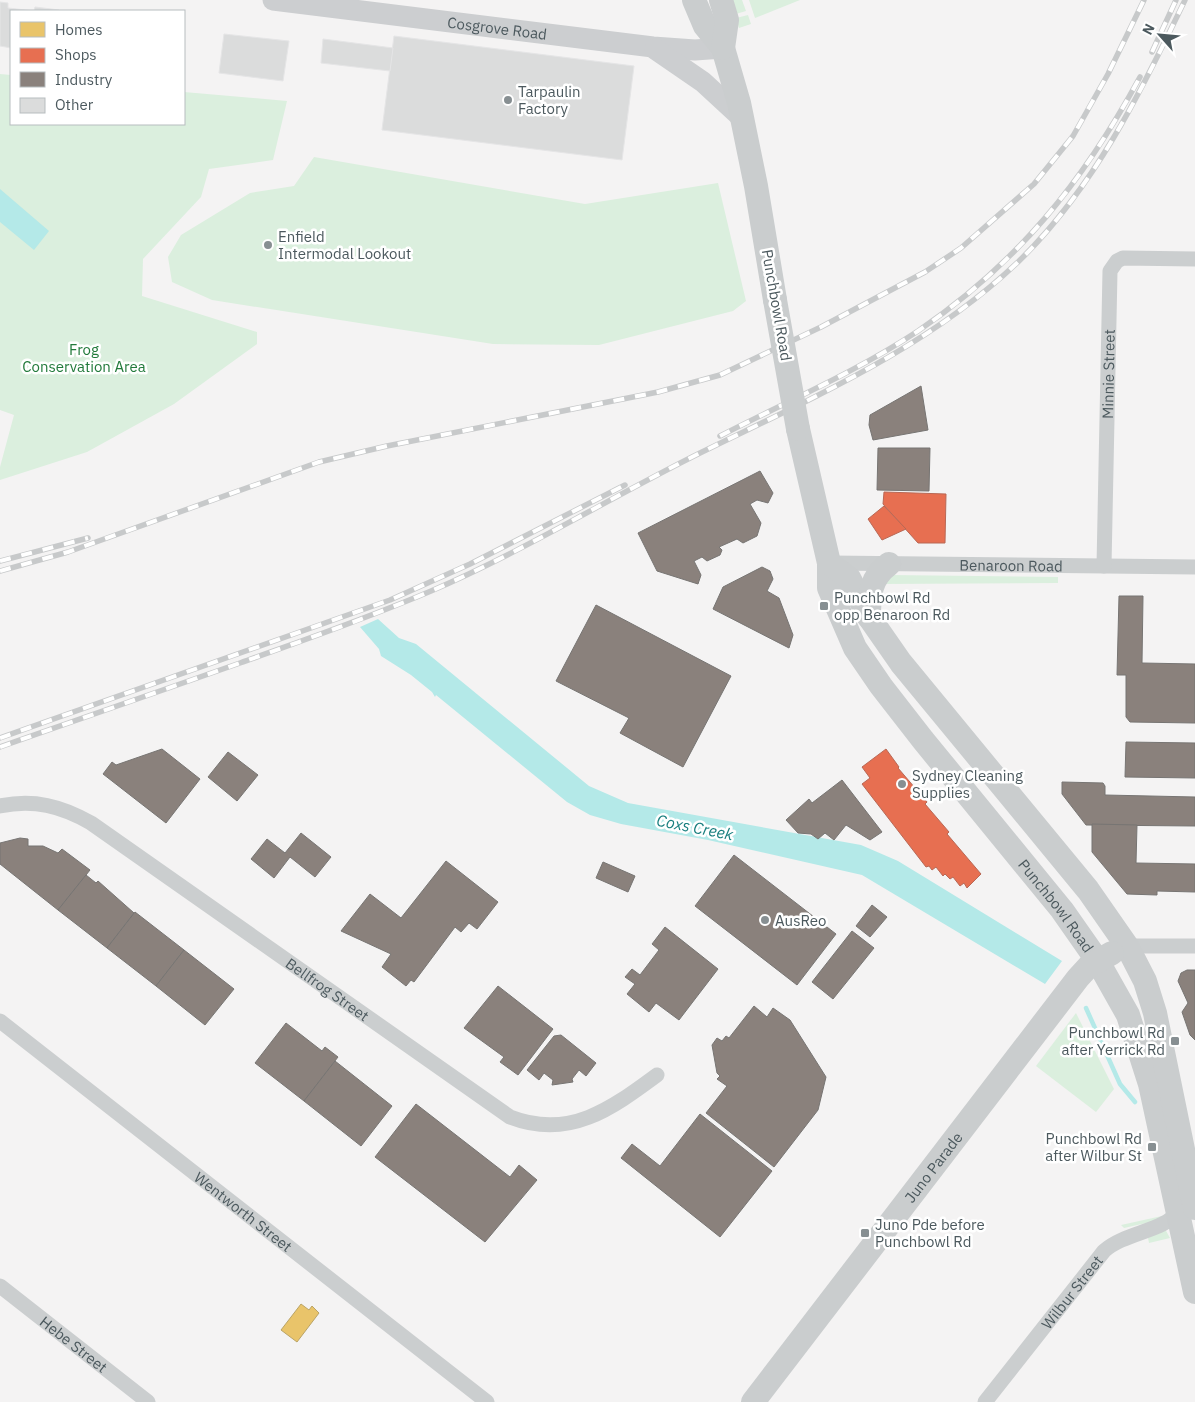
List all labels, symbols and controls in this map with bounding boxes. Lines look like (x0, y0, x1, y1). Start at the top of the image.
legend (10, 10, 185, 125)
north arrow (1135, 10, 1185, 60)
street label: Cosgrove Road (446, 12, 548, 43)
text: Homes (55, 20, 103, 39)
text: N (1138, 20, 1159, 38)
text: Shops (55, 45, 97, 64)
text: Industry (55, 70, 113, 89)
place label: Tarpaulin Factory (518, 82, 581, 118)
marker: Tarpaulin Factory (502, 94, 514, 106)
text: Other (55, 95, 94, 114)
place label: Enfield Intermodal Lookout (278, 227, 411, 263)
marker: Enfield Intermodal Lookout (262, 239, 274, 251)
street label: Punchbowl Road (758, 248, 796, 362)
street label: Minnie Street (1097, 329, 1118, 419)
park label: Frog Conservation Area (22, 340, 146, 376)
street label: Benaroon Road (959, 555, 1063, 575)
place label: Punchbowl Rd opp Benaroon Rd (834, 588, 950, 624)
marker: Punchbowl Rd opp Benaroon Rd (818, 600, 830, 612)
place label: Sydney Cleaning Supplies (912, 766, 1023, 802)
marker: Sydney Cleaning Supplies (896, 778, 908, 790)
water label: Coxs Creek (655, 810, 736, 844)
street label: Punchbowl Road (1014, 855, 1098, 956)
place label: AusReo (775, 911, 826, 930)
marker: AusReo (759, 914, 771, 926)
street label: Bellfrog Street (282, 953, 373, 1025)
place label: Punchbowl Rd after Yerrick Rd (1061, 1023, 1165, 1059)
marker: Punchbowl Rd after Yerrick Rd (1169, 1035, 1181, 1047)
street label: Juno Parade (900, 1128, 966, 1206)
place label: Punchbowl Rd after Wilbur St (1045, 1129, 1142, 1165)
marker: Punchbowl Rd after Wilbur St (1146, 1141, 1158, 1153)
street label: Wentworth Street (191, 1167, 296, 1256)
place label: Juno Pde before Punchbowl Rd (875, 1215, 985, 1251)
marker: Juno Pde before Punchbowl Rd (859, 1227, 871, 1239)
street label: Wilbur Street (1037, 1251, 1107, 1333)
street label: Hebe Street (36, 1312, 112, 1376)

